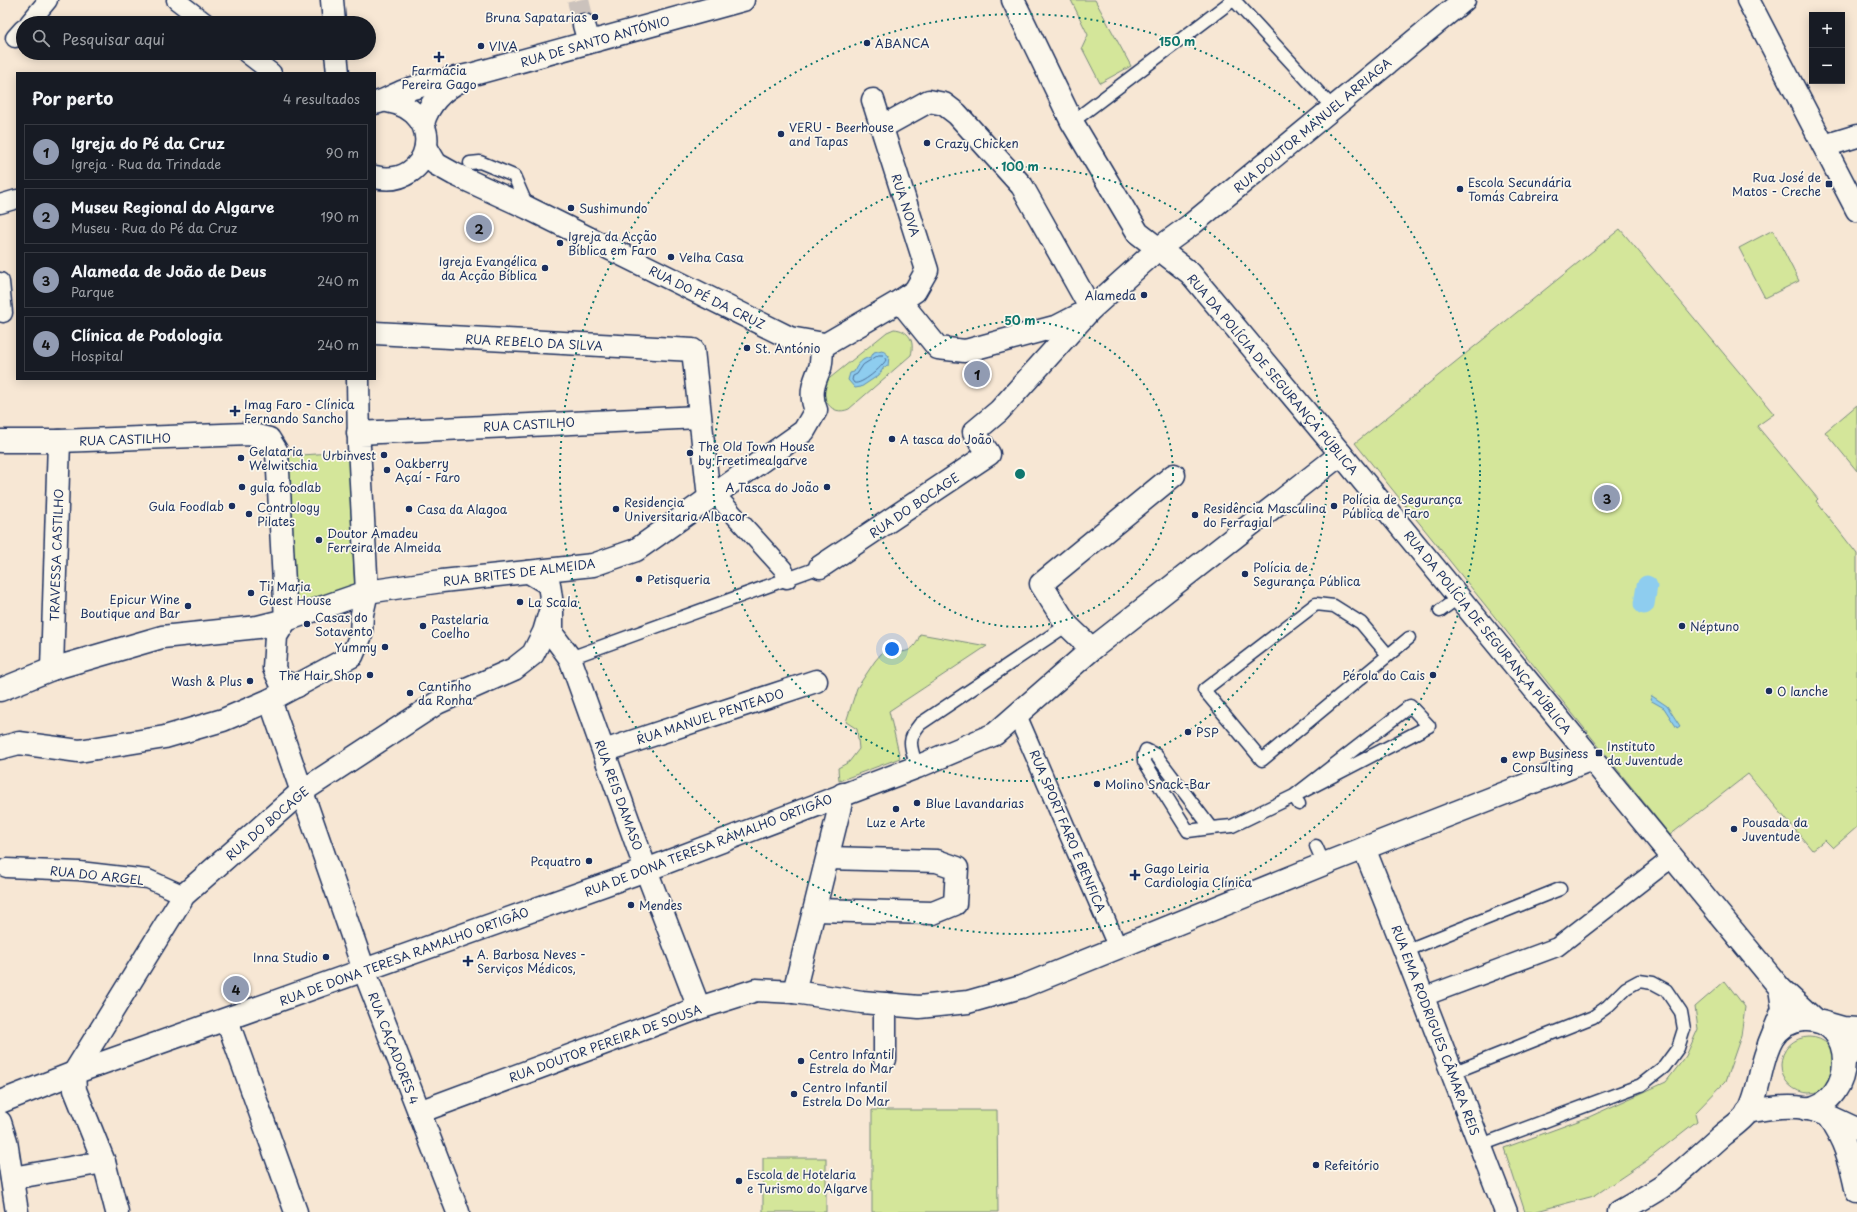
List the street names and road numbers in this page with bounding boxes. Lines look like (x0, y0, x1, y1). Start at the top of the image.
street label: RUA DE SANTO ANTÓNIO (518, 11, 672, 71)
street label: RUA DOUTOR MANUEL ARRIAGA (1229, 54, 1395, 196)
street label: RUA NOVA (887, 171, 925, 239)
street label: RUA DO PÉ DA CRUZ (646, 261, 768, 333)
street label: RUA DA POLÍCIA DE SEGURANÇA PÚBLICA (1183, 270, 1363, 478)
street label: RUA REBELO DA SILVA (465, 329, 603, 355)
street label: RUA CASTILHO (483, 413, 575, 435)
street label: RUA CASTILHO (79, 428, 171, 450)
street label: RUA DO BOCAGE (865, 468, 963, 542)
street label: TRAVESSA CASTILHO (45, 488, 67, 622)
street label: RUA DA POLÍCIA DE SEGURANÇA PÚBLICA (1400, 526, 1576, 738)
street label: RUA BRITES DE ALMEIDA (442, 554, 596, 590)
street label: RUA MANUEL PENTEADO (634, 684, 786, 748)
street label: RUA REIS DAMASO (591, 737, 647, 853)
street label: RUA SPORT FARO E BENFICA (1026, 747, 1110, 915)
street label: RUA DO BOCAGE (221, 782, 313, 864)
street label: RUA DE DONA TERESA RAMALHO ORTIGÃO (581, 789, 835, 901)
street label: RUA DO ARGEL (49, 861, 145, 889)
street label: RUA DE DONA TERESA RAMALHO ORTIGÃO (277, 902, 531, 1010)
street label: RUA EMA RODRIGUES CÂMARA REIS (1387, 922, 1485, 1138)
street label: RUA CAÇADORES 4 (364, 989, 424, 1107)
street label: RUA DOUTOR PEREIRA DE SOUSA (506, 1000, 704, 1086)

